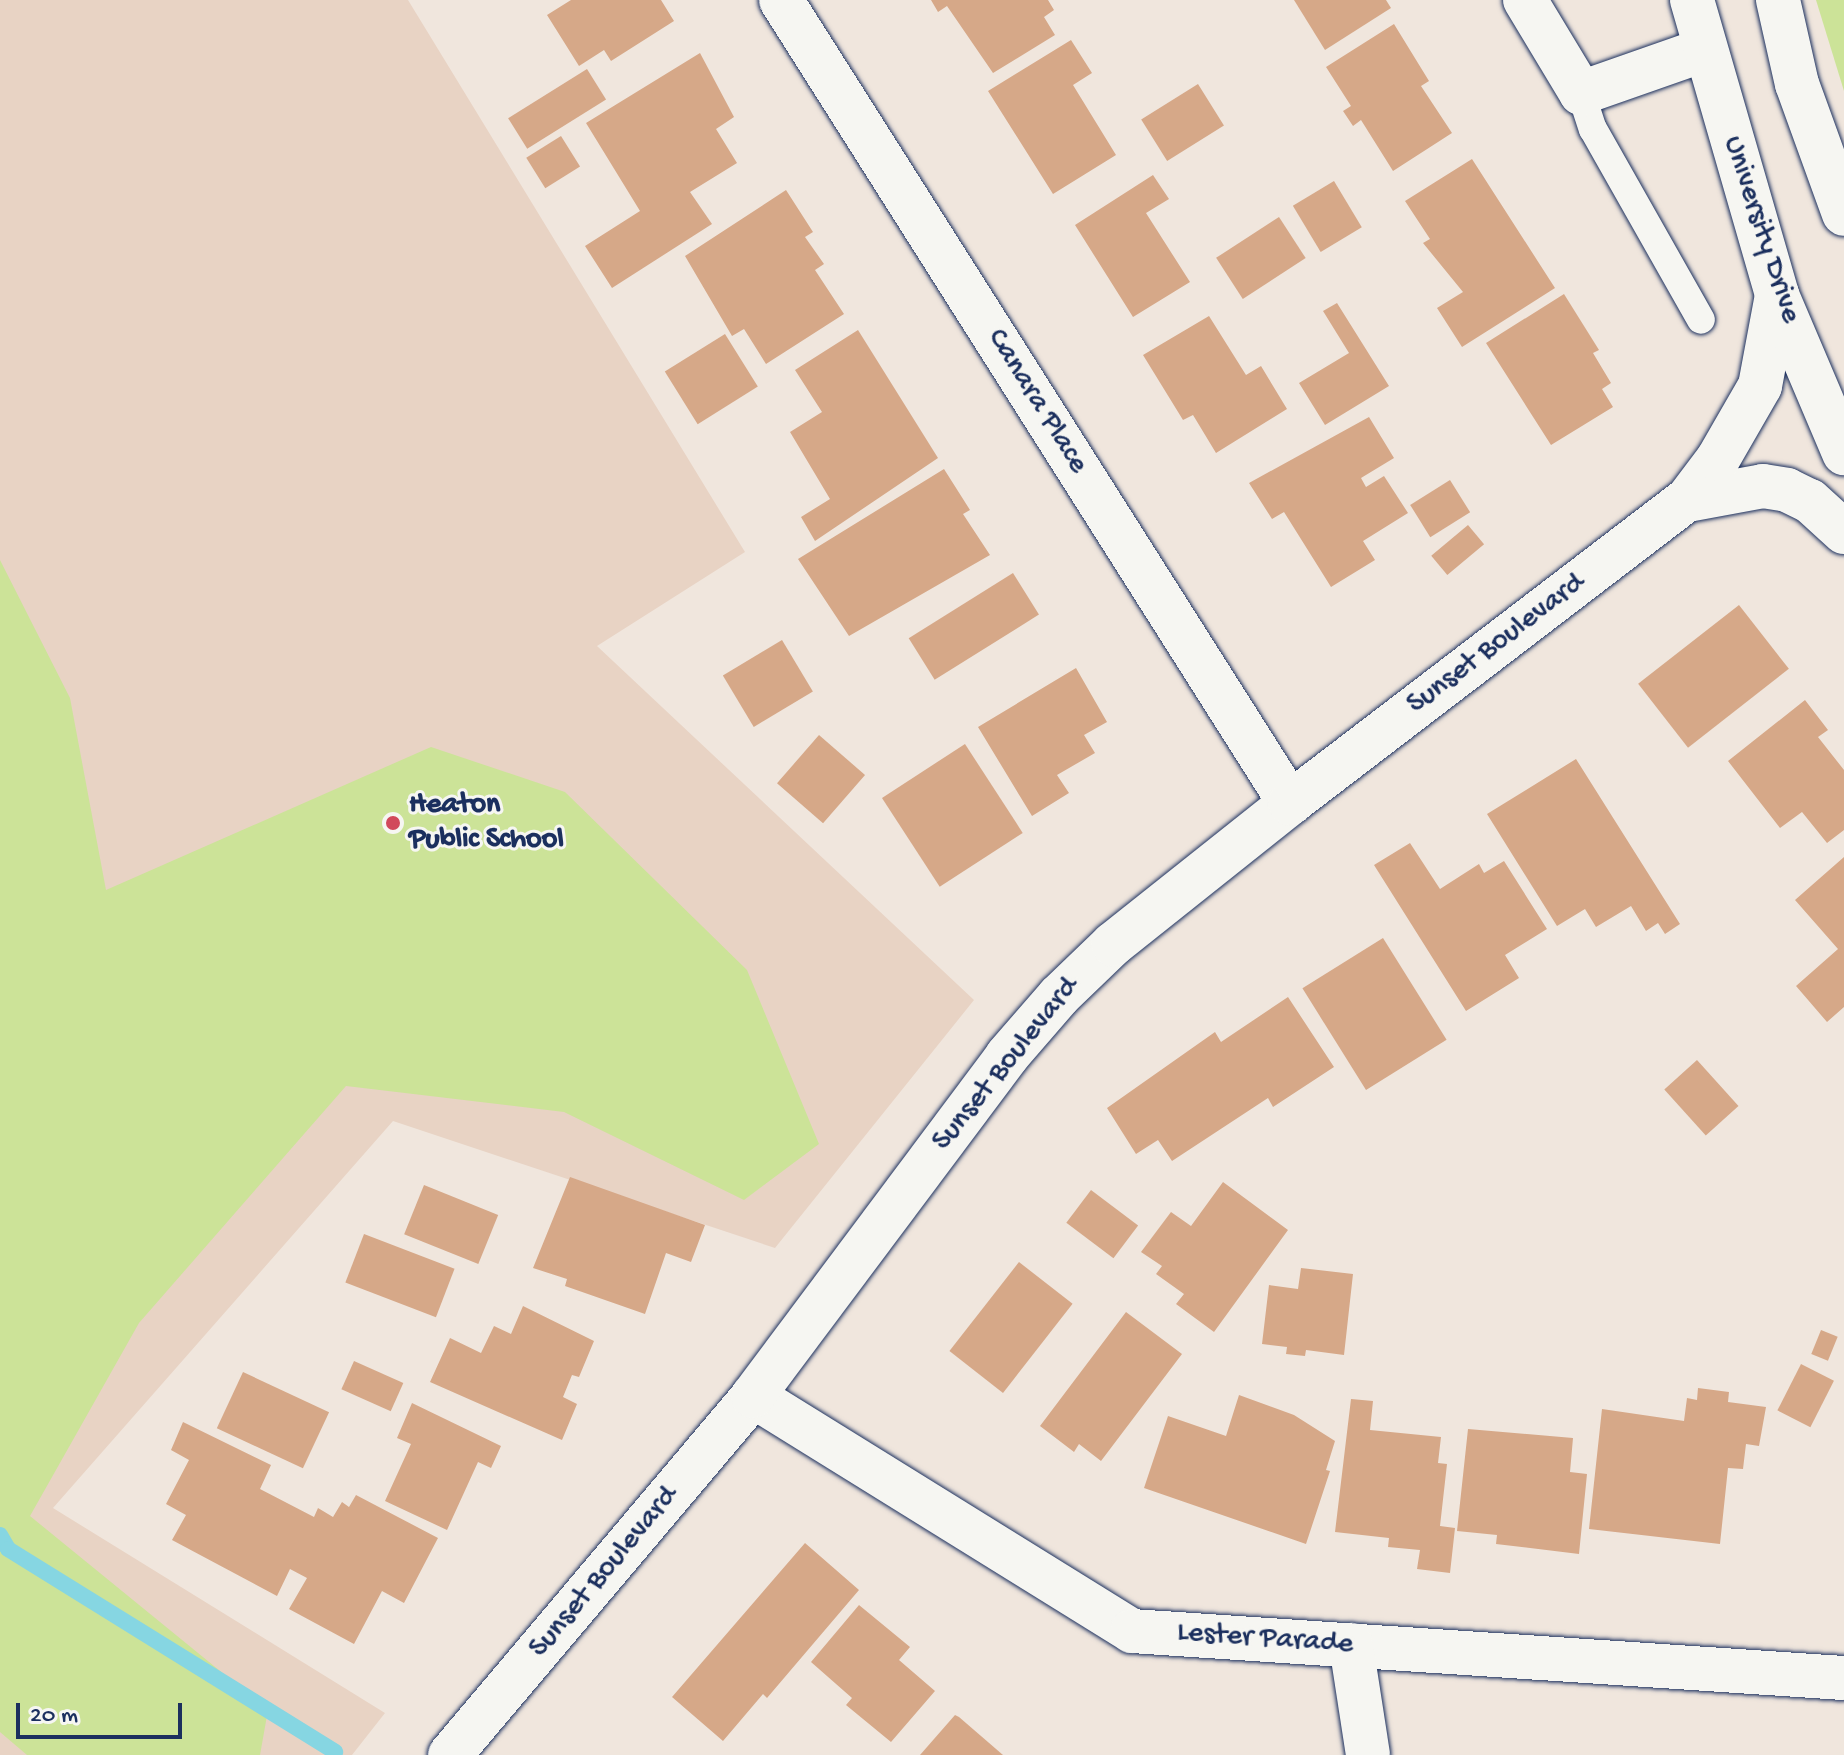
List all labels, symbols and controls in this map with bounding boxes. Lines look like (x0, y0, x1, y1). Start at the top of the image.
street label: University Drive (1713, 132, 1807, 328)
street label: Canara Place (977, 323, 1095, 481)
street label: Sunset Boulevard (1401, 566, 1593, 724)
place label: Heaton Public School (409, 788, 564, 858)
marker: Heaton Public School (384, 814, 402, 832)
street label: Sunset Boulevard (926, 971, 1088, 1159)
street label: Sunset Boulevard (523, 1480, 687, 1666)
street label: Lester Parade (1176, 1616, 1354, 1664)
scale bar (20, 1687, 186, 1737)
text: 20 m (30, 1702, 78, 1731)

